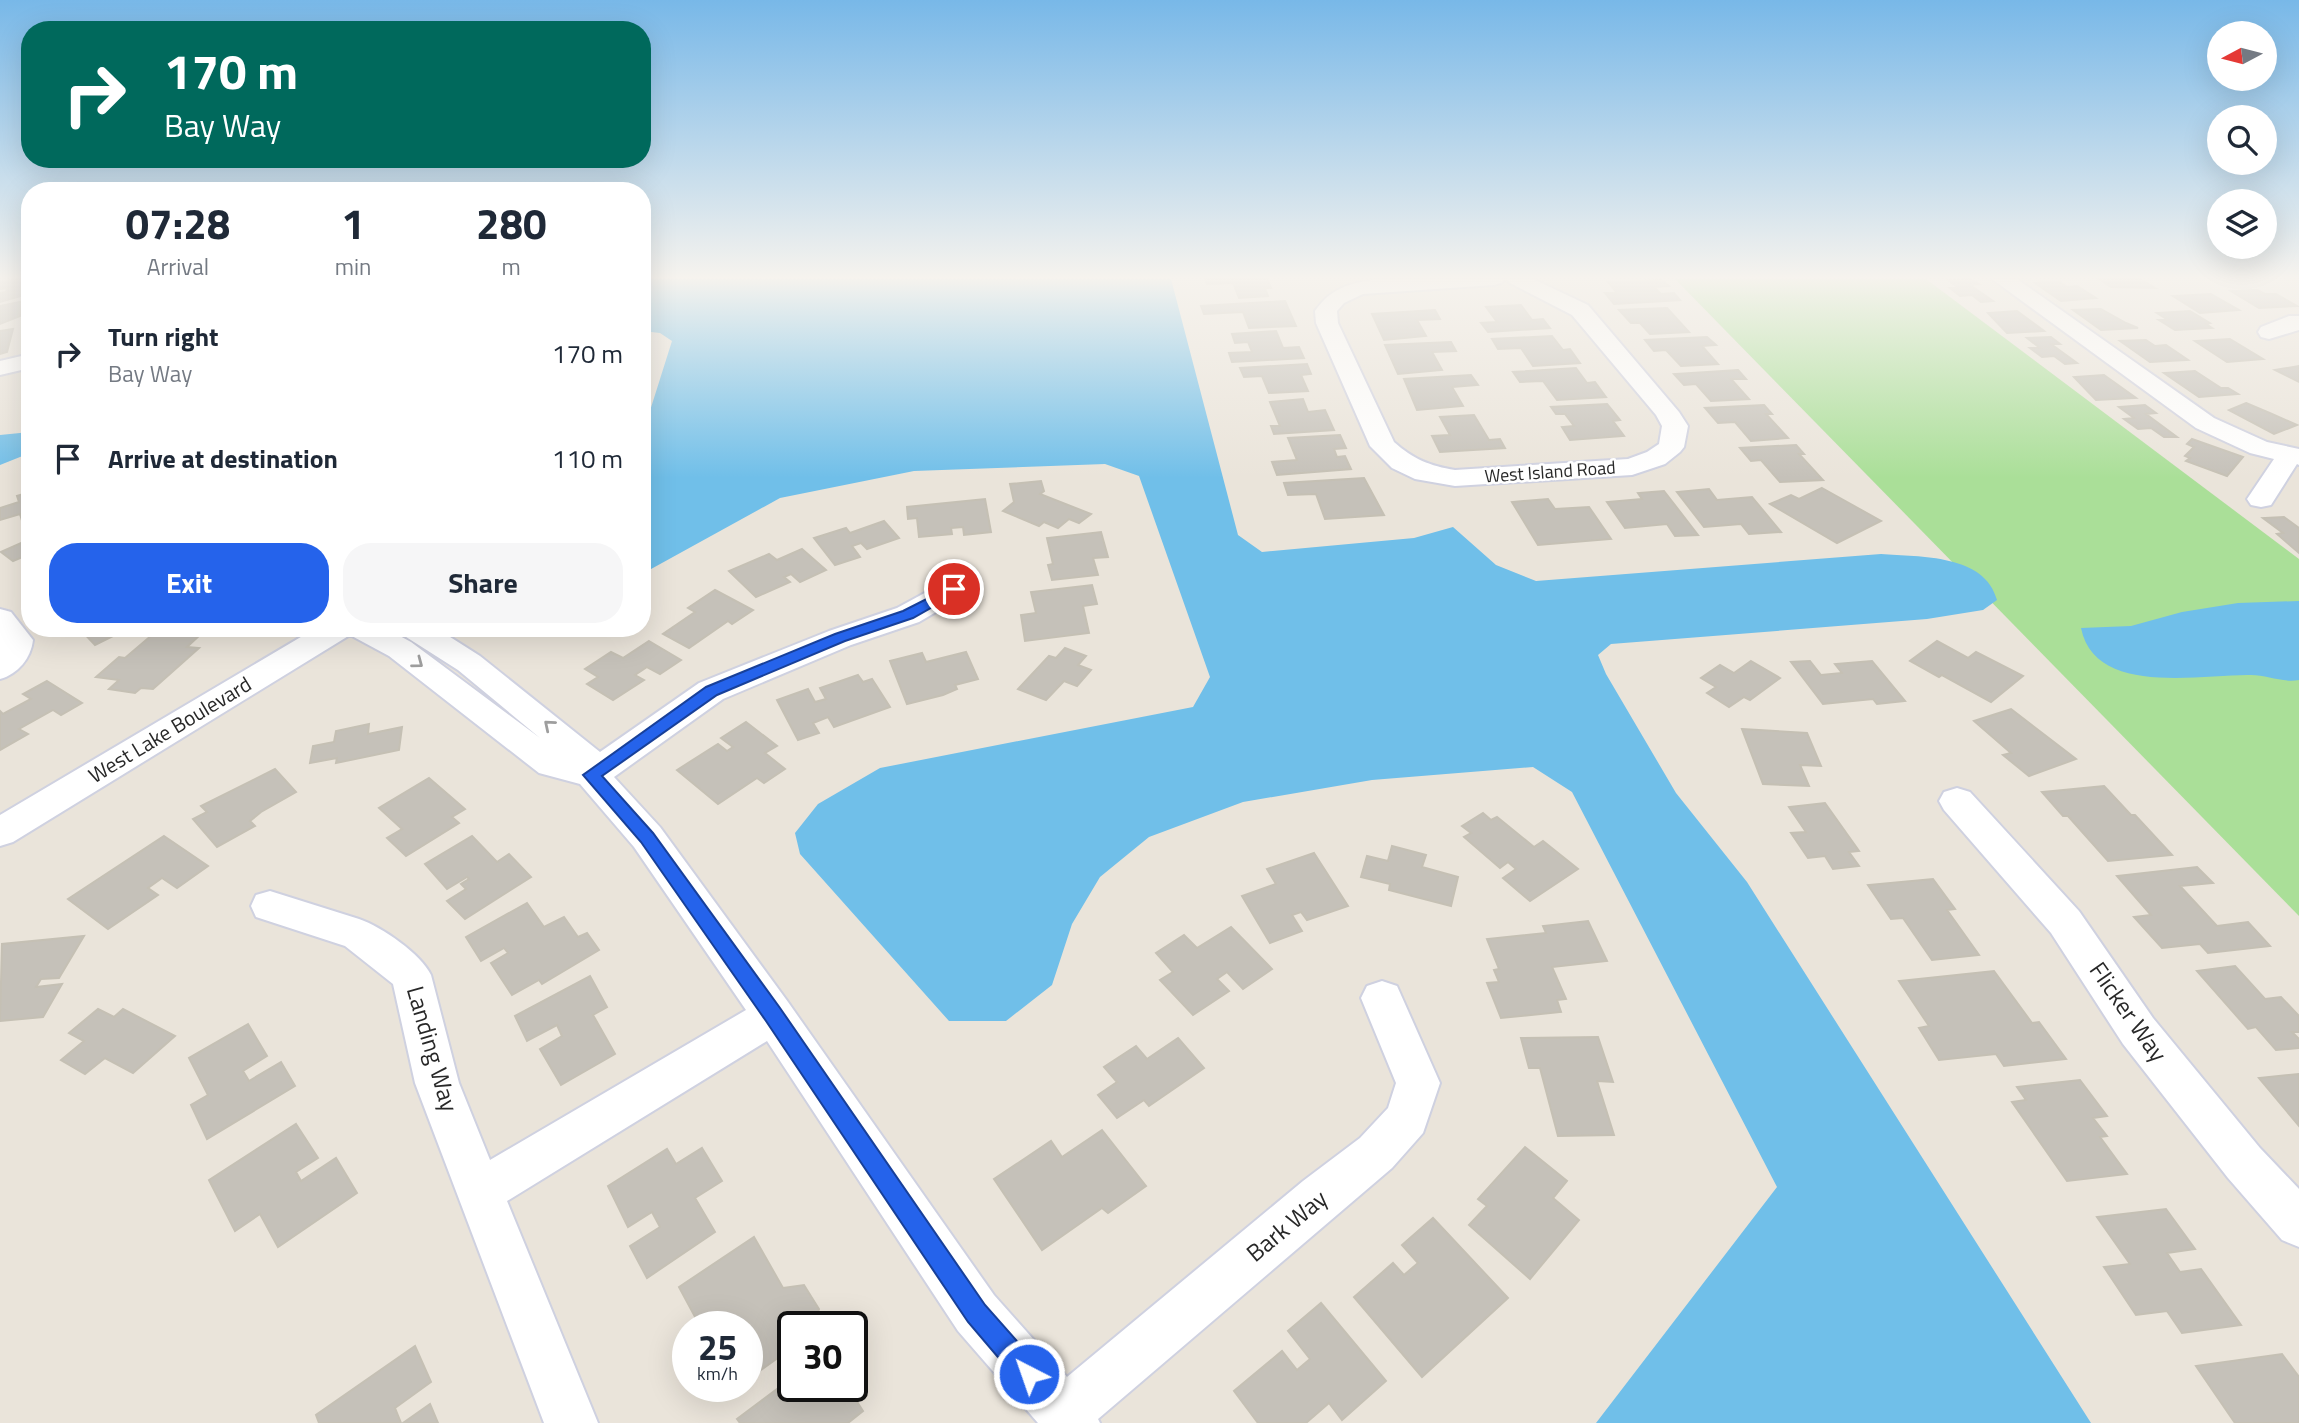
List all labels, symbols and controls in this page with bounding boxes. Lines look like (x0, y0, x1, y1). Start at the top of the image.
north arrow (2207, 21, 2277, 91)
map controls (2207, 21, 2277, 259)
text: 170 m (164, 33, 298, 108)
icon: right (49, 49, 140, 140)
text: Bay Way (164, 101, 281, 149)
button: search (2207, 105, 2277, 175)
button: layers (2207, 189, 2277, 259)
text: 07:28 (125, 191, 230, 255)
text: 1 (341, 191, 365, 255)
text: 280 (476, 191, 546, 255)
text: Arrival (147, 249, 209, 284)
text: min (335, 249, 371, 284)
text: m (502, 249, 521, 284)
text: Turn right (108, 317, 219, 356)
text: 170 m (552, 334, 623, 373)
icon: right (49, 335, 87, 373)
text: Bay Way (108, 356, 192, 391)
text: Arrive at destination (108, 439, 338, 478)
text: 110 m (552, 439, 623, 478)
icon: arrive (49, 440, 87, 478)
street label: West Island Road (1483, 453, 1616, 490)
button: Exit (49, 543, 329, 623)
button: Share (343, 543, 623, 623)
pin (924, 559, 984, 619)
icon: arrive (935, 570, 973, 608)
one-way arrow (411, 655, 423, 667)
street label: West Lake Boulevard (82, 668, 257, 791)
one-way arrow (544, 721, 557, 733)
street label: Flicker Way (2081, 954, 2177, 1069)
street label: Landing Way (398, 982, 468, 1116)
street label: Bark Way (1238, 1180, 1335, 1270)
speed limit sign: 30 (777, 1311, 868, 1402)
text: 25 (698, 1320, 737, 1374)
position arrow (992, 1337, 1066, 1411)
text: km/h (697, 1360, 738, 1387)

